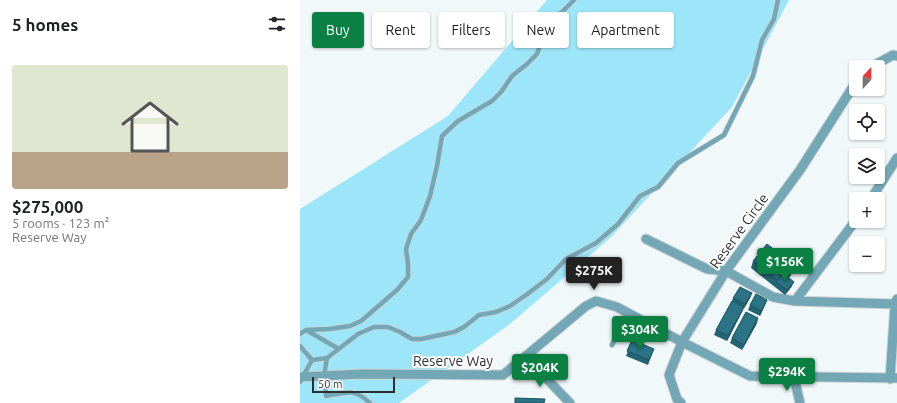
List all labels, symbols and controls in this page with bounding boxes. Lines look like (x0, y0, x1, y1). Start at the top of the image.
chip: Buy (312, 12, 364, 48)
chip: Rent (372, 12, 430, 48)
chip: Filters (438, 12, 505, 48)
chip: New (513, 12, 569, 48)
chip: Apartment (577, 12, 674, 48)
icon: filters (266, 13, 288, 35)
text: 5 homes (12, 15, 78, 34)
north arrow (849, 60, 885, 96)
map controls (849, 60, 885, 272)
icon: home (114, 91, 186, 163)
button: locate (849, 104, 885, 140)
button: layers (849, 148, 885, 184)
street label: Reserve Circle (706, 190, 772, 272)
button: + (849, 192, 885, 228)
text: $275,000 (12, 197, 83, 216)
text: 5 rooms · 123 m² (12, 216, 109, 230)
text: Reserve Way (12, 230, 86, 244)
button: − (849, 236, 885, 272)
pin: $156K (757, 248, 813, 282)
text: $156K (766, 254, 804, 268)
pin: $275K (566, 257, 622, 291)
text: $275K (575, 263, 613, 277)
pin: $304K (612, 316, 668, 350)
text: $304K (621, 322, 659, 336)
street label: Reserve Way (413, 353, 493, 369)
pin: $204K (512, 354, 568, 388)
pin: $294K (759, 358, 815, 392)
text: $204K (521, 360, 559, 374)
text: $294K (768, 364, 806, 378)
scale bar (312, 375, 395, 394)
text: 50 m (318, 378, 342, 390)

